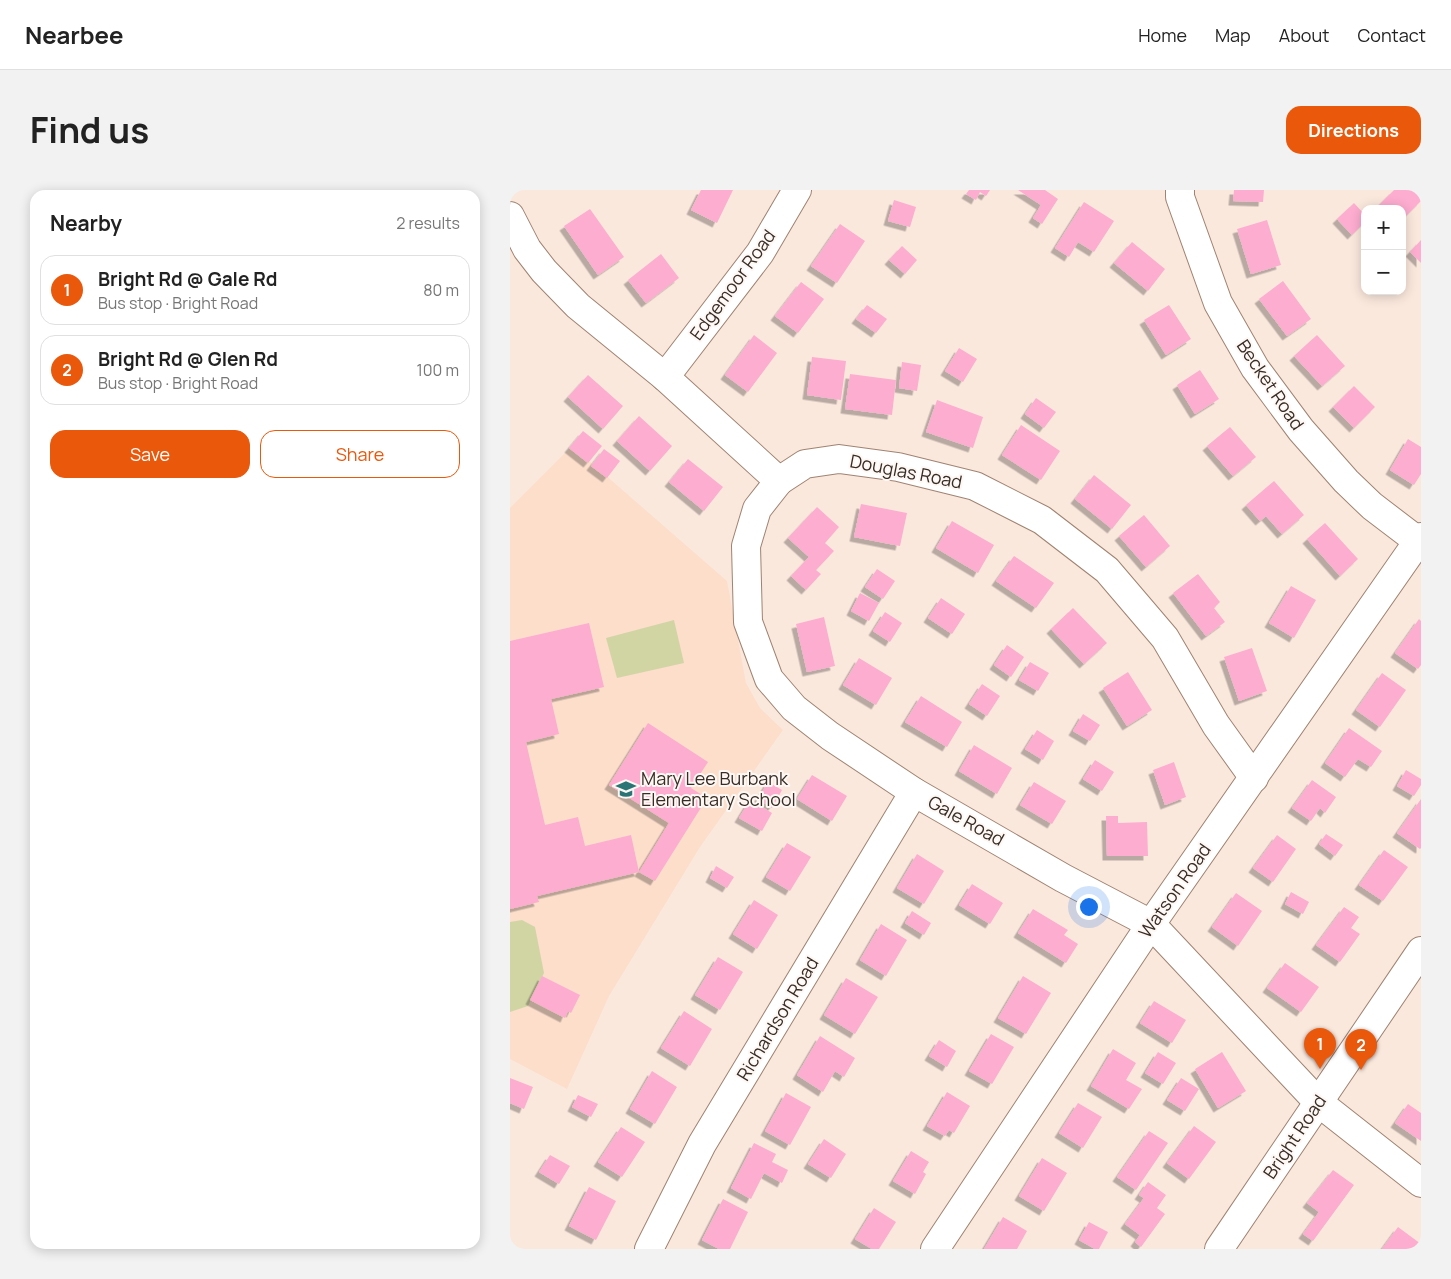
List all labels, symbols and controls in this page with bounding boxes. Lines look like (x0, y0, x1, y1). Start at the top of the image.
text: Nearbee (25, 18, 124, 51)
text: Home (1138, 23, 1187, 47)
text: Map (1215, 23, 1251, 47)
text: About (1279, 23, 1329, 47)
text: Contact (1357, 23, 1426, 47)
text: Find us (30, 106, 149, 154)
button: Directions (1286, 106, 1421, 154)
map controls (1361, 205, 1406, 295)
button: + (1361, 205, 1406, 250)
text: Nearby (50, 209, 122, 237)
text: 2 results (396, 212, 460, 234)
street label: Edgemoor Road (684, 224, 780, 344)
button: − (1361, 250, 1406, 295)
text: Bright Rd @ Gale Rd (98, 266, 277, 292)
text: 1 (63, 279, 71, 301)
text: 80 m (423, 279, 459, 301)
text: Bus stop · Bright Road (98, 292, 258, 314)
street label: Becket Road (1232, 335, 1310, 434)
text: Bright Rd @ Glen Rd (98, 346, 278, 372)
text: 2 (62, 359, 72, 381)
text: 100 m (416, 359, 459, 381)
text: Bus stop · Bright Road (98, 372, 258, 394)
button: Save (50, 430, 250, 478)
button: Share (260, 430, 460, 478)
street label: Douglas Road (848, 448, 964, 494)
place label: Mary Lee Burbank Elementary School (641, 766, 796, 811)
school or university icon: Mary Lee Burbank Elementary School (615, 778, 637, 800)
street label: Gale Road (924, 789, 1009, 851)
street label: Watson Road (1133, 838, 1216, 942)
your location (1076, 894, 1102, 920)
street label: Richardson Road (731, 952, 824, 1085)
pin: 1 (1304, 1028, 1336, 1069)
pin: 2 (1345, 1029, 1377, 1070)
street label: Bright Road (1257, 1090, 1331, 1183)

